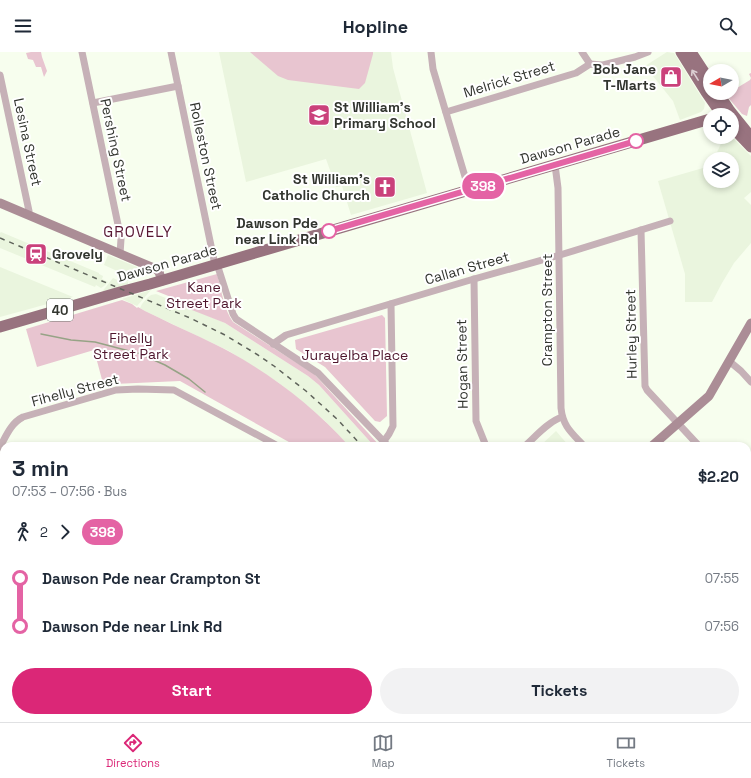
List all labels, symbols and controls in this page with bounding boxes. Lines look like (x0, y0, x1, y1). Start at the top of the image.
icon: menu (12, 15, 34, 37)
text: Hopline (343, 15, 408, 38)
icon: search (717, 15, 739, 37)
street label: Melrick Street (461, 57, 557, 101)
place label: Bob Jane T-Marts (593, 60, 656, 94)
shop icon: Bob Jane T-Marts (658, 64, 684, 90)
north arrow (703, 64, 739, 100)
map controls (703, 64, 739, 188)
one-way arrow (691, 69, 699, 81)
street label: Lesina Street (10, 96, 46, 188)
street label: Pershing Street (96, 97, 136, 203)
place label: St William's Primary School (334, 98, 436, 132)
street label: Rolleston Street (186, 100, 226, 212)
school or university icon: St William's Primary School (306, 102, 332, 128)
button: locate (703, 108, 739, 144)
street label: Dawson Parade (518, 122, 622, 168)
unlabelled marker (628, 133, 644, 149)
button: layers (703, 152, 739, 188)
place label: St William's Catholic Church (262, 170, 370, 204)
line badge: 398 (460, 173, 506, 199)
church icon: St William's Catholic Church (372, 174, 398, 200)
text: 398 (470, 177, 496, 195)
place label: Dawson Pde near Link Rd (235, 214, 318, 248)
district label: GROVELY (103, 222, 173, 241)
marker: Dawson Pde near Link Rd (321, 223, 337, 239)
street label: Dawson Parade (115, 240, 219, 286)
station icon: Grovely (23, 241, 49, 267)
place label: Grovely (52, 245, 103, 263)
street label: Callan Street (423, 247, 511, 289)
street label: Crampton Street (538, 254, 556, 366)
park label: Kane Street Park (166, 278, 242, 312)
street label: Hurley Street (621, 289, 641, 379)
road number: 40 (47, 299, 73, 321)
street label: Hogan Street (452, 319, 472, 409)
park label: Fihelly Street Park (93, 329, 169, 363)
park label: Jurayelba Place (302, 346, 408, 364)
street label: Fihelly Street (29, 370, 121, 410)
text: 3 min (12, 454, 69, 482)
text: $2.20 (698, 467, 739, 486)
text: 07:53 – 07:56 · Bus (12, 483, 127, 500)
icon: walk (12, 521, 34, 543)
icon: forward (54, 521, 76, 543)
text: 398 (90, 523, 115, 541)
text: 2 (40, 524, 48, 541)
text: Dawson Pde near Crampton St (42, 569, 261, 588)
text: 07:55 (705, 570, 739, 587)
text: Dawson Pde near Link Rd (42, 617, 222, 636)
text: 07:56 (705, 618, 739, 635)
button: Start (12, 668, 372, 714)
button: Tickets (380, 668, 739, 714)
tab: Directions (106, 732, 160, 770)
tab: Map (372, 732, 395, 770)
tab: Tickets (607, 732, 645, 770)

